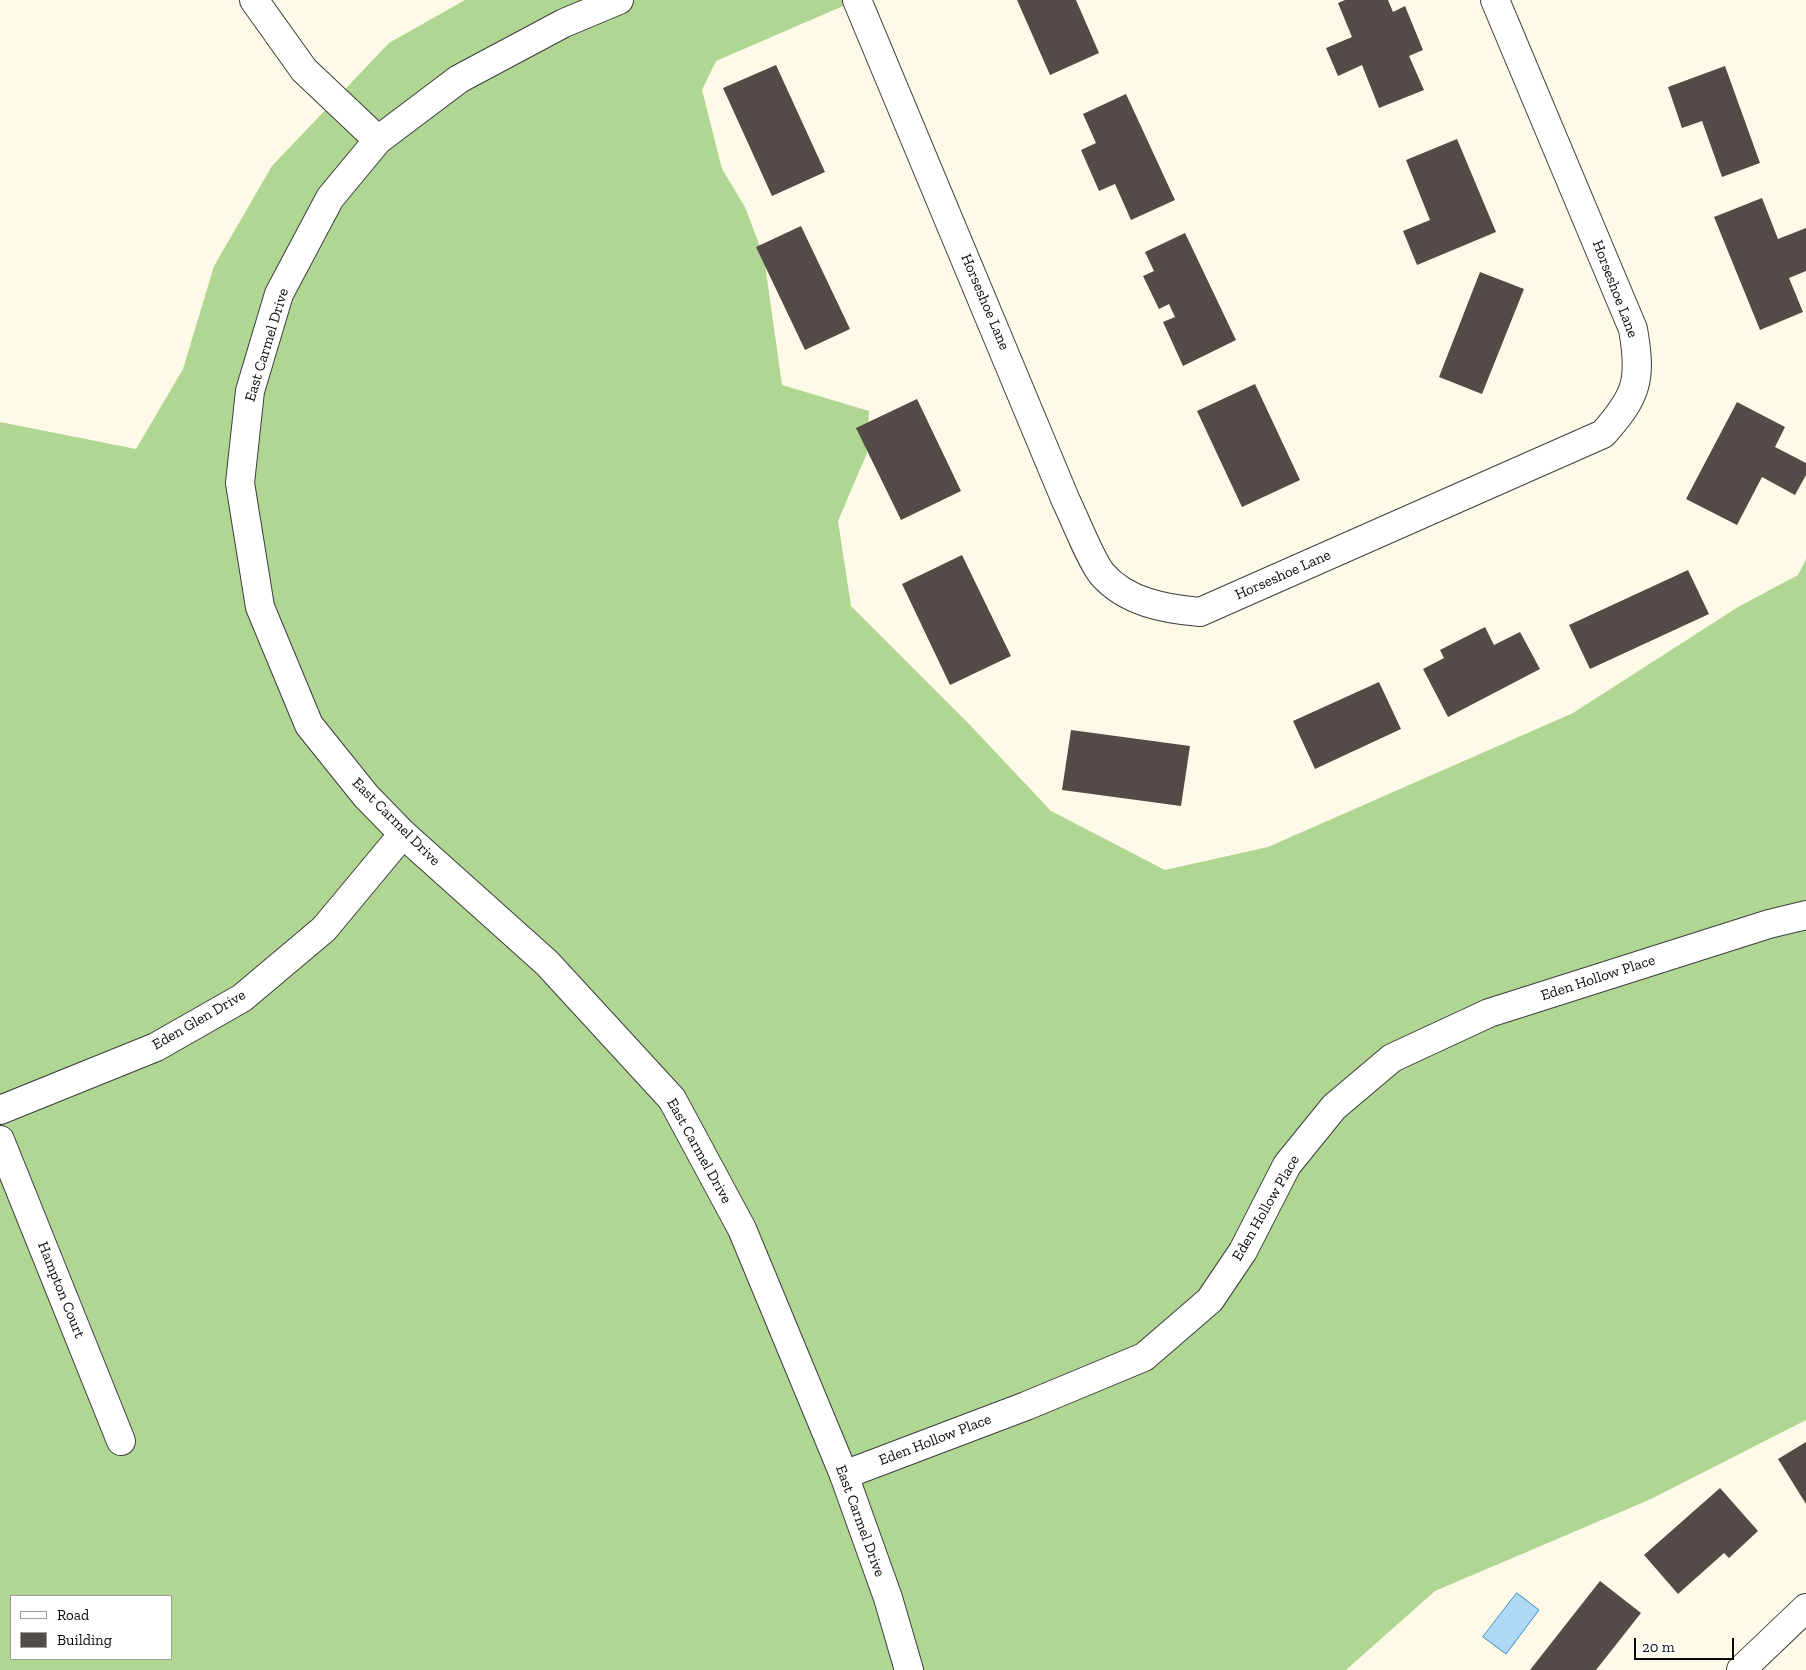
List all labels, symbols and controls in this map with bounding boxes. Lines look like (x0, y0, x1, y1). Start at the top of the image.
street label: Horseshoe Lane (1588, 238, 1642, 340)
street label: Horseshoe Lane (957, 251, 1013, 353)
street label: East Carmel Drive (241, 286, 293, 404)
street label: Horseshoe Lane (1232, 546, 1334, 604)
street label: East Carmel Drive (348, 774, 444, 870)
street label: Eden Hollow Place (1539, 951, 1657, 1005)
street label: Eden Glen Drive (149, 986, 249, 1054)
street label: East Carmel Drive (663, 1095, 735, 1207)
street label: Eden Hollow Place (1228, 1152, 1304, 1264)
street label: Hampton Court (33, 1239, 89, 1341)
street label: Eden Hollow Place (876, 1410, 994, 1470)
street label: East Carmel Drive (831, 1463, 889, 1579)
legend (10, 1595, 172, 1660)
text: Road (57, 1606, 89, 1624)
scale bar (1636, 1628, 1736, 1660)
text: Building (57, 1631, 112, 1649)
text: 20 m (1642, 1638, 1675, 1656)

